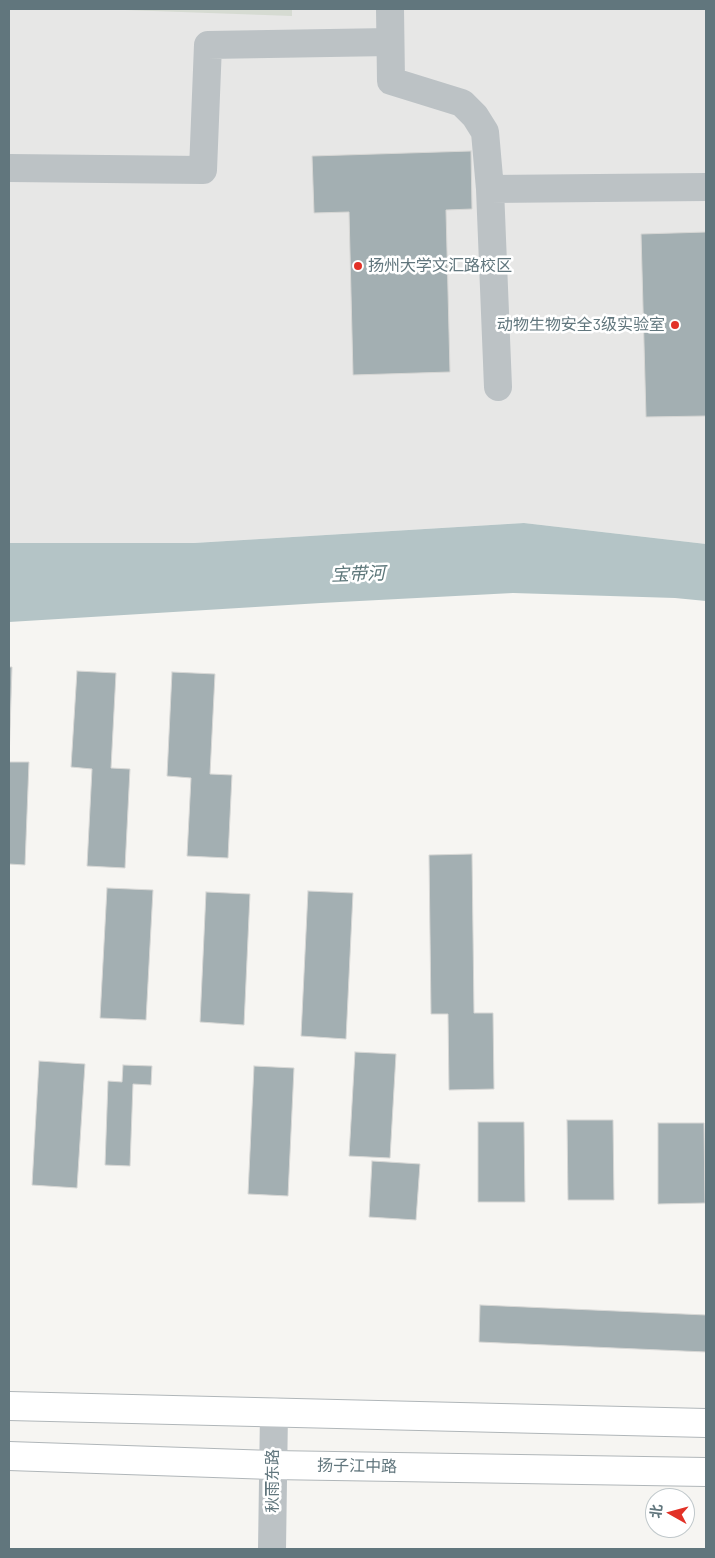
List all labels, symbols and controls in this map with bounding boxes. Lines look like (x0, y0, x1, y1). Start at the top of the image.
place label: 扬州大学文汇路校区 (368, 256, 512, 276)
marker: 扬州大学文汇路校区 (352, 260, 364, 272)
place label: 动物生物安全3级实验室 (497, 315, 665, 335)
marker: 动物生物安全3级实验室 (669, 319, 681, 331)
water label: 宝带河 (331, 562, 385, 586)
street label: 秋雨东路 (263, 1449, 283, 1513)
street label: 扬子江中路 (317, 1456, 397, 1476)
north arrow (645, 1488, 695, 1538)
text: 北 (646, 1503, 665, 1519)

